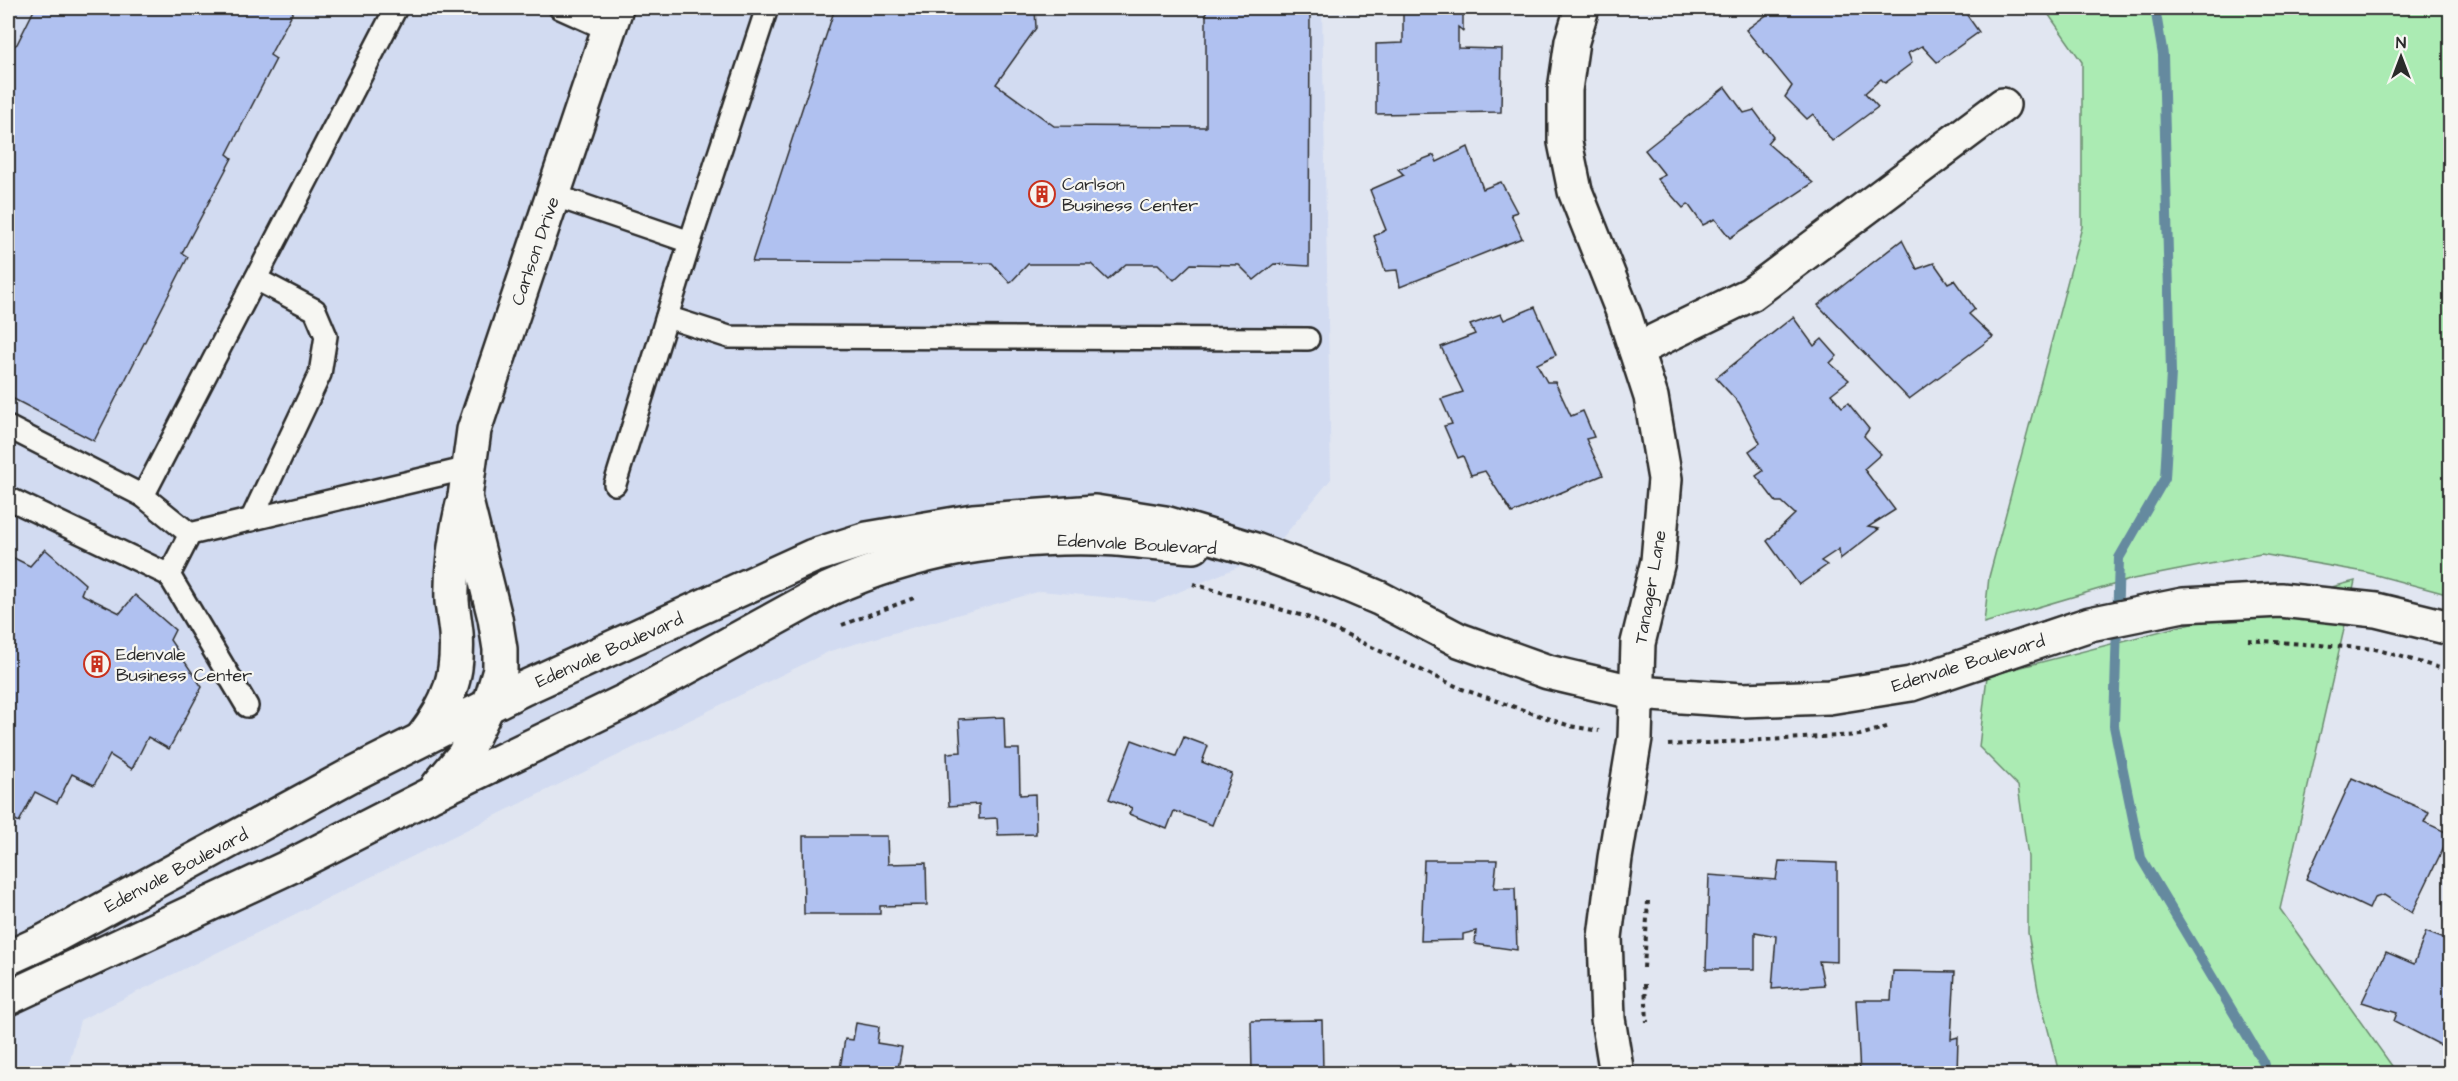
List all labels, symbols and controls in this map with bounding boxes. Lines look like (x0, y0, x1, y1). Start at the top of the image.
north arrow (2371, 27, 2431, 87)
text: N (2396, 32, 2406, 54)
place label: Carlson Business Center (1062, 172, 1198, 218)
building icon: Carlson Business Center (1027, 179, 1057, 209)
street label: Carlson Drive (505, 193, 566, 309)
street label: Edenvale Boulevard (1057, 528, 1217, 561)
street label: Tanager Lane (1628, 528, 1674, 646)
street label: Edenvale Boulevard (531, 607, 687, 694)
street label: Edenvale Boulevard (1888, 628, 2048, 699)
place label: Edenvale Business Center (116, 642, 252, 688)
building icon: Edenvale Business Center (82, 649, 112, 679)
street label: Edenvale Boulevard (100, 822, 252, 919)

